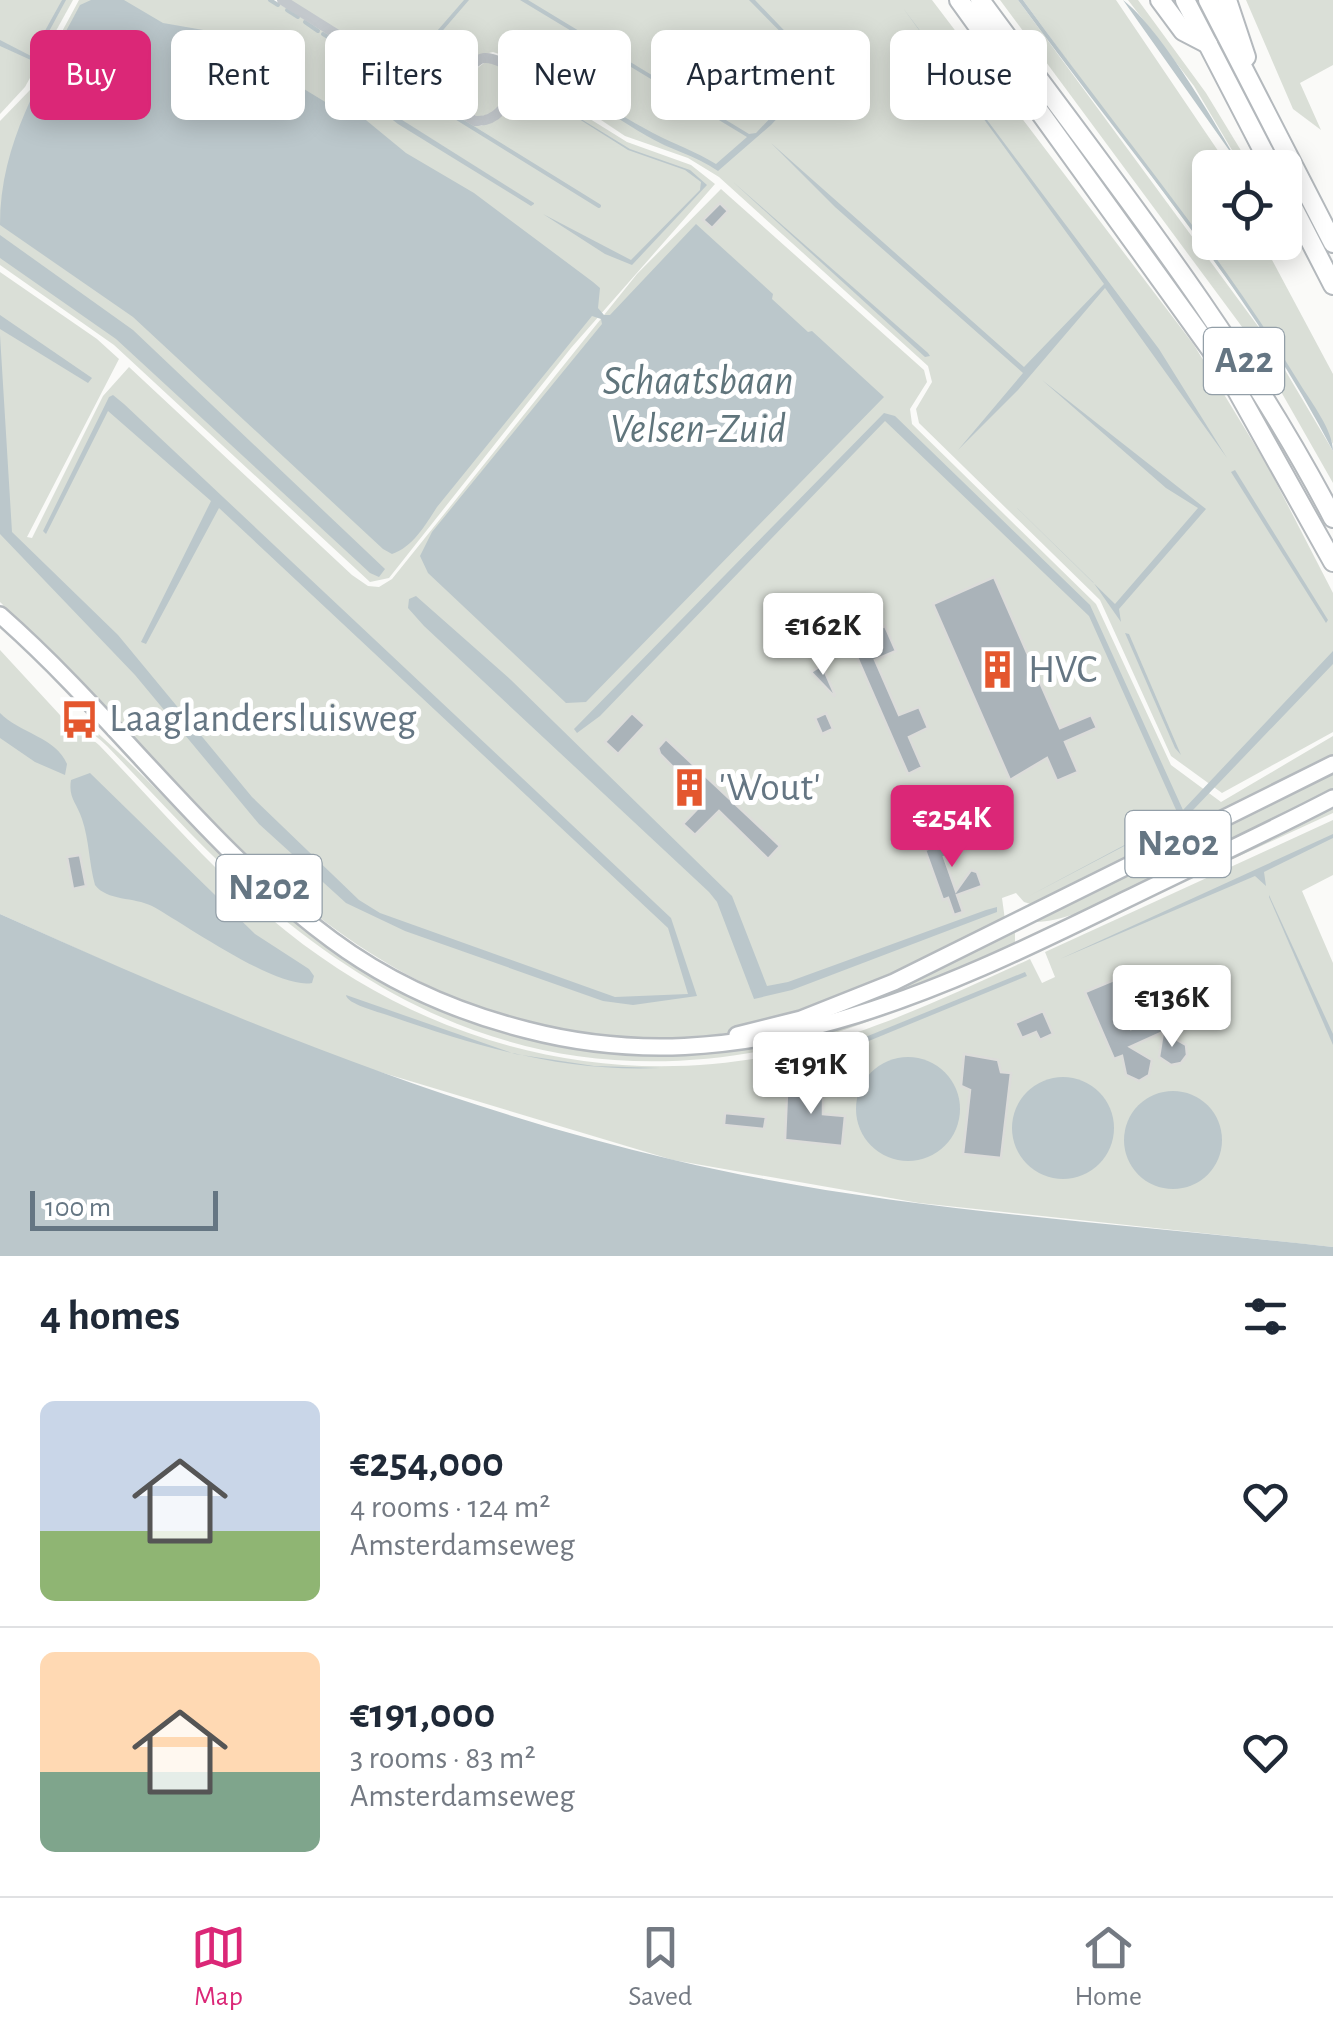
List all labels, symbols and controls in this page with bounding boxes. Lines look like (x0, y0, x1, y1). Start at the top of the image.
chip: Buy (30, 30, 151, 120)
chip: Rent (171, 30, 305, 120)
chip: Filters (325, 30, 478, 120)
chip: New (498, 30, 631, 120)
chip: Apartment (651, 30, 870, 120)
chip: House (890, 30, 1047, 120)
map controls (1192, 150, 1302, 260)
button: locate (1192, 150, 1302, 260)
road number: A22 (1204, 328, 1284, 394)
water label: Schaatsbaan Velsen-Zuid (602, 360, 794, 450)
pin: €162K (753, 593, 893, 678)
text: €162K (785, 609, 861, 641)
building icon: HVC (977, 649, 1019, 691)
place label: HVC (1028, 650, 1097, 690)
bus stop icon: Laaglandersluisweg (58, 698, 100, 740)
place label: Laaglandersluisweg (109, 699, 417, 739)
building icon: 'Wout' (668, 767, 710, 809)
place label: 'Wout' (719, 768, 820, 808)
pin: €254K (882, 785, 1022, 870)
text: €254K (913, 801, 991, 833)
road number: N202 (1126, 811, 1230, 877)
road number: N202 (216, 855, 322, 921)
pin: €136K (1102, 965, 1242, 1050)
text: €136K (1135, 981, 1209, 1013)
pin: €191K (741, 1032, 881, 1117)
text: €191K (775, 1048, 847, 1080)
scale bar (30, 1186, 218, 1230)
text: 100 m (45, 1194, 111, 1222)
icon: filters (1238, 1289, 1293, 1344)
text: 4 homes (40, 1295, 180, 1337)
icon: home (120, 1441, 240, 1561)
text: €254,000 (350, 1442, 504, 1484)
icon: heart (1238, 1474, 1293, 1529)
text: 4 rooms · 124 m² (350, 1491, 550, 1523)
text: Amsterdamseweg (350, 1529, 575, 1561)
icon: home (120, 1692, 240, 1812)
text: €191,000 (350, 1693, 495, 1735)
icon: heart (1238, 1725, 1293, 1780)
text: 3 rooms · 83 m² (350, 1742, 536, 1774)
text: Amsterdamseweg (350, 1780, 575, 1812)
tab: Map (191, 1920, 246, 2014)
tab: Saved (628, 1920, 692, 2014)
tab: Home (1075, 1920, 1142, 2014)

